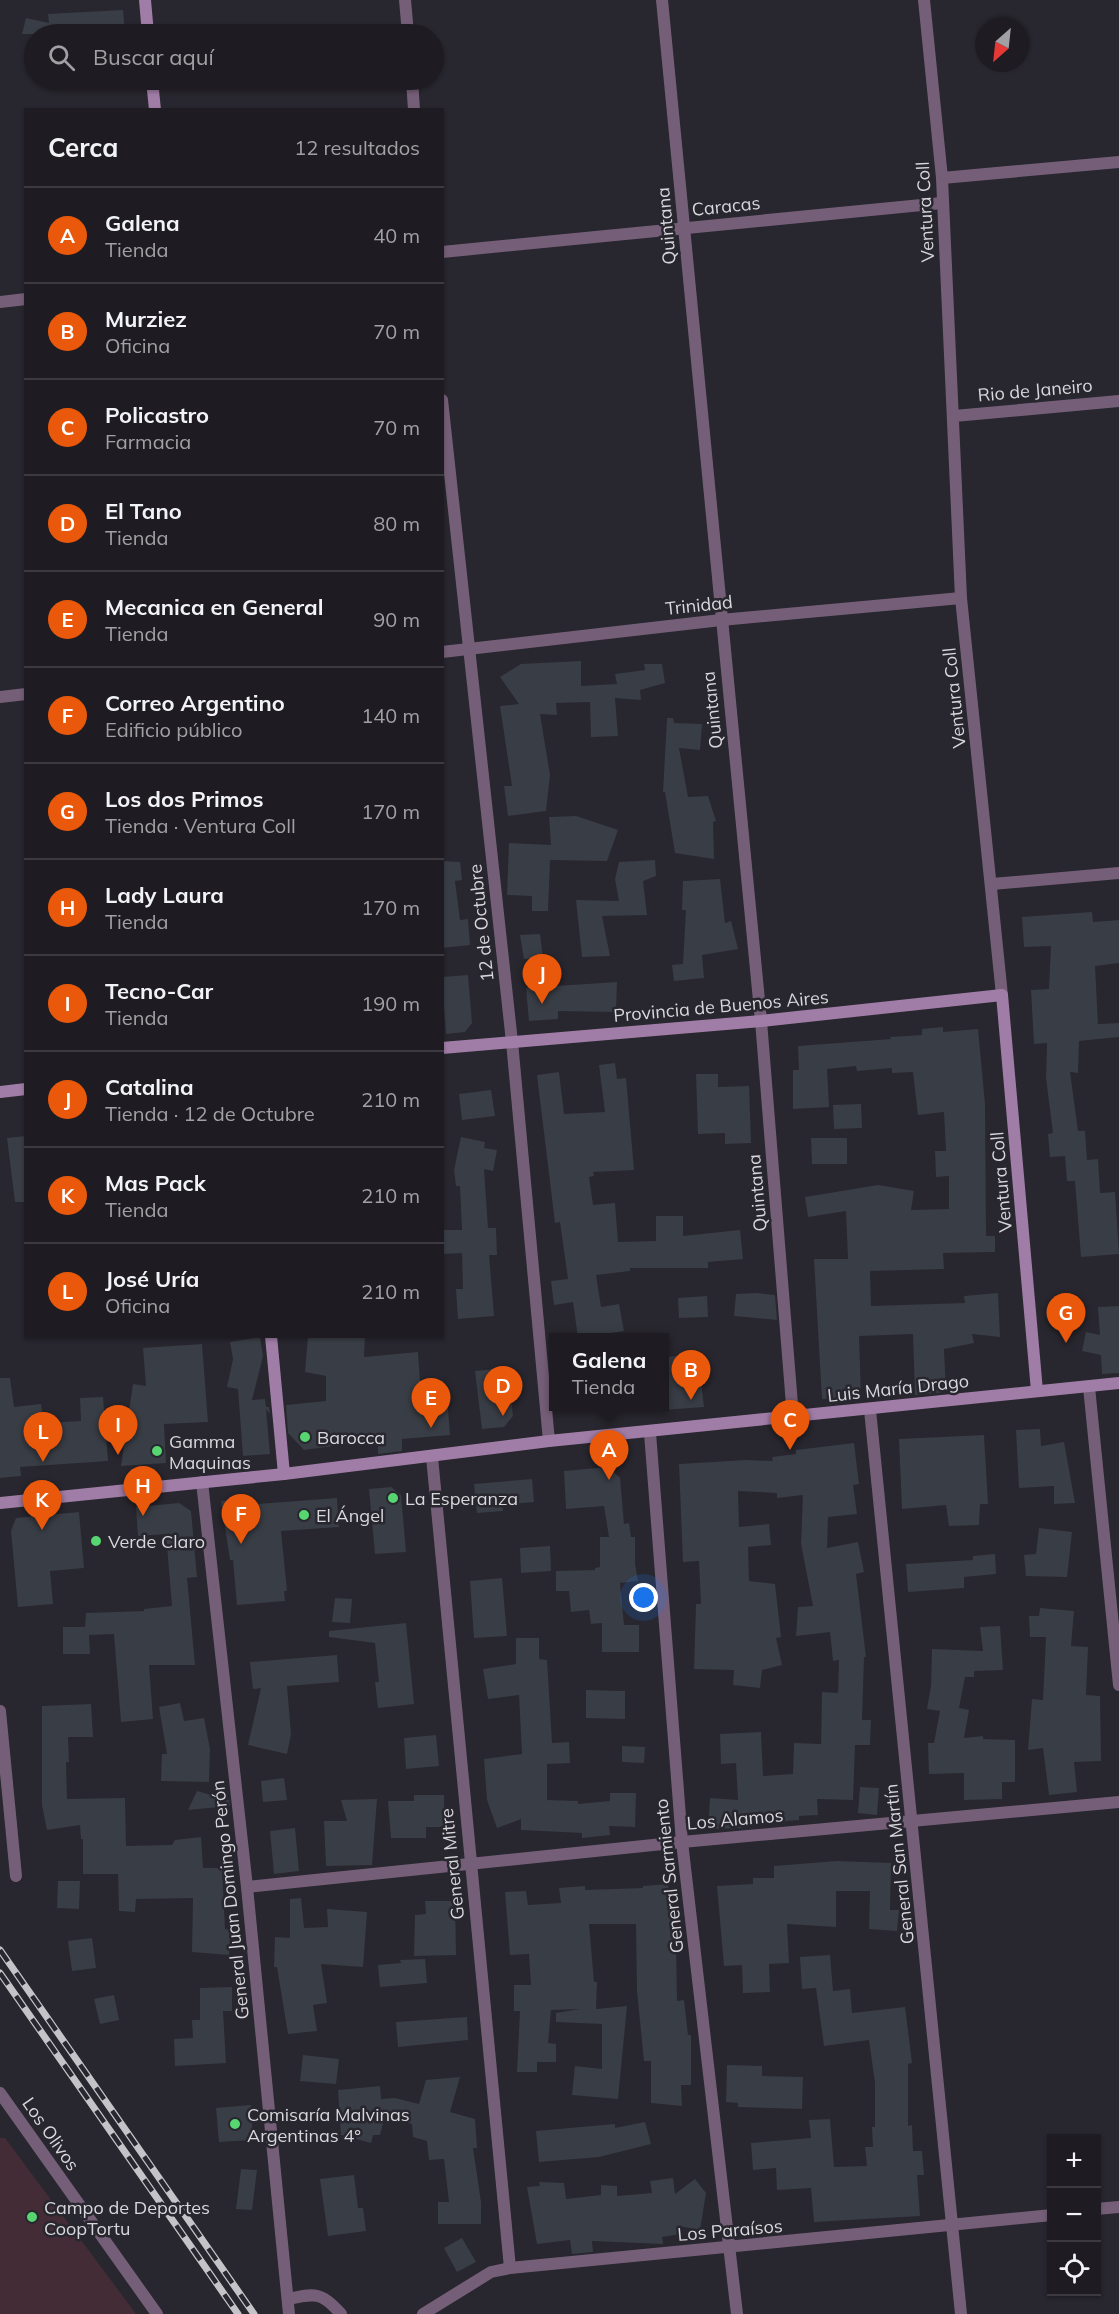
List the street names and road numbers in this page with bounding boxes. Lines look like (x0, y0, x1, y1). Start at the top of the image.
street label: Ventura Coll (911, 161, 939, 263)
street label: Quintana (651, 186, 681, 266)
street label: Caracas (691, 191, 761, 221)
street label: Rio de Janeiro (977, 374, 1093, 406)
street label: Trinidad (664, 590, 734, 620)
street label: Ventura Coll (937, 647, 971, 749)
street label: Quintana (697, 670, 727, 750)
street label: 12 de Octubre (463, 863, 499, 983)
street label: Provincia de Buenos Aires (612, 985, 830, 1027)
street label: Ventura Coll (985, 1131, 1017, 1233)
street label: Quintana (742, 1153, 772, 1233)
street label: Luis María Drago (826, 1369, 970, 1407)
street label: General Juan Domingo Perón (206, 1779, 254, 2021)
street label: General San Martín (879, 1783, 919, 1945)
street label: General Sarmiento (649, 1798, 689, 1954)
street label: Los Alamos (686, 1803, 784, 1835)
street label: General Mitre (435, 1807, 469, 1921)
street label: Los Olivos (17, 2093, 85, 2175)
street label: Los Paraísos (677, 2214, 784, 2246)

